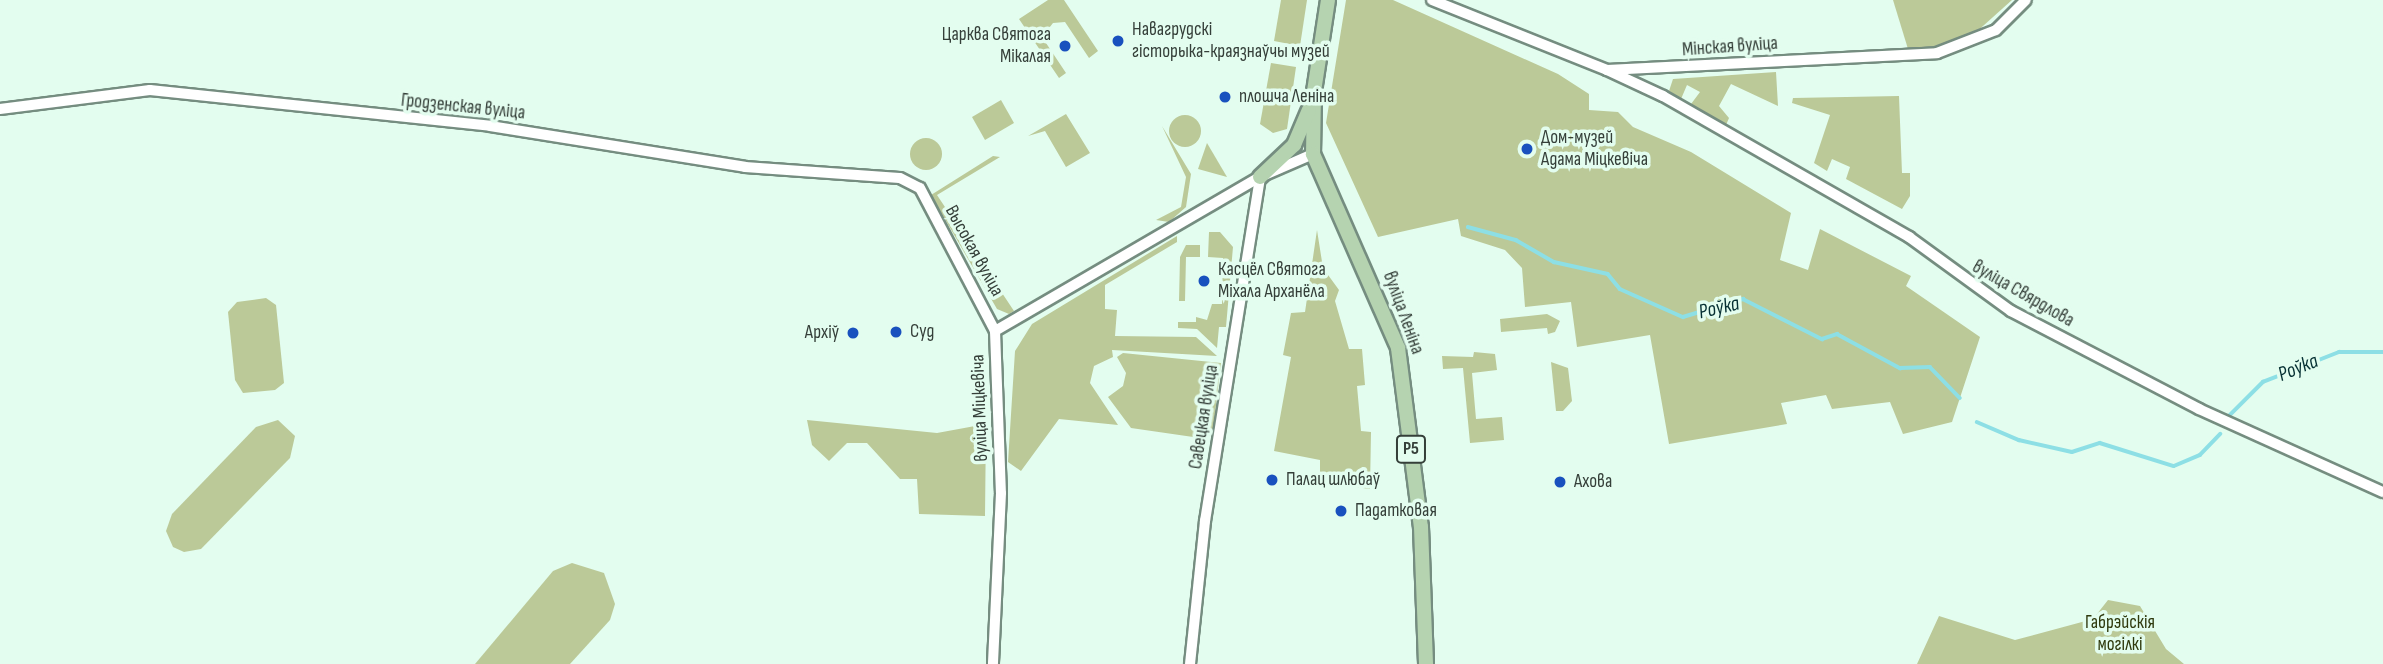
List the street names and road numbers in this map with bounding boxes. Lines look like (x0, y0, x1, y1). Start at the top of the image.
street label: Мінская вуліца (1681, 32, 1779, 62)
street label: Гродзенская вуліца (400, 89, 526, 125)
street label: Высокая вуліца (940, 202, 1008, 300)
street label: вуліца Свярдлова (1968, 256, 2078, 332)
street label: вуліца Леніна (1378, 269, 1428, 357)
street label: вуліца Міцкевіча (967, 354, 993, 462)
street label: Савецкая вуліца (1184, 363, 1224, 471)
road number: Р5 (1395, 434, 1427, 463)

